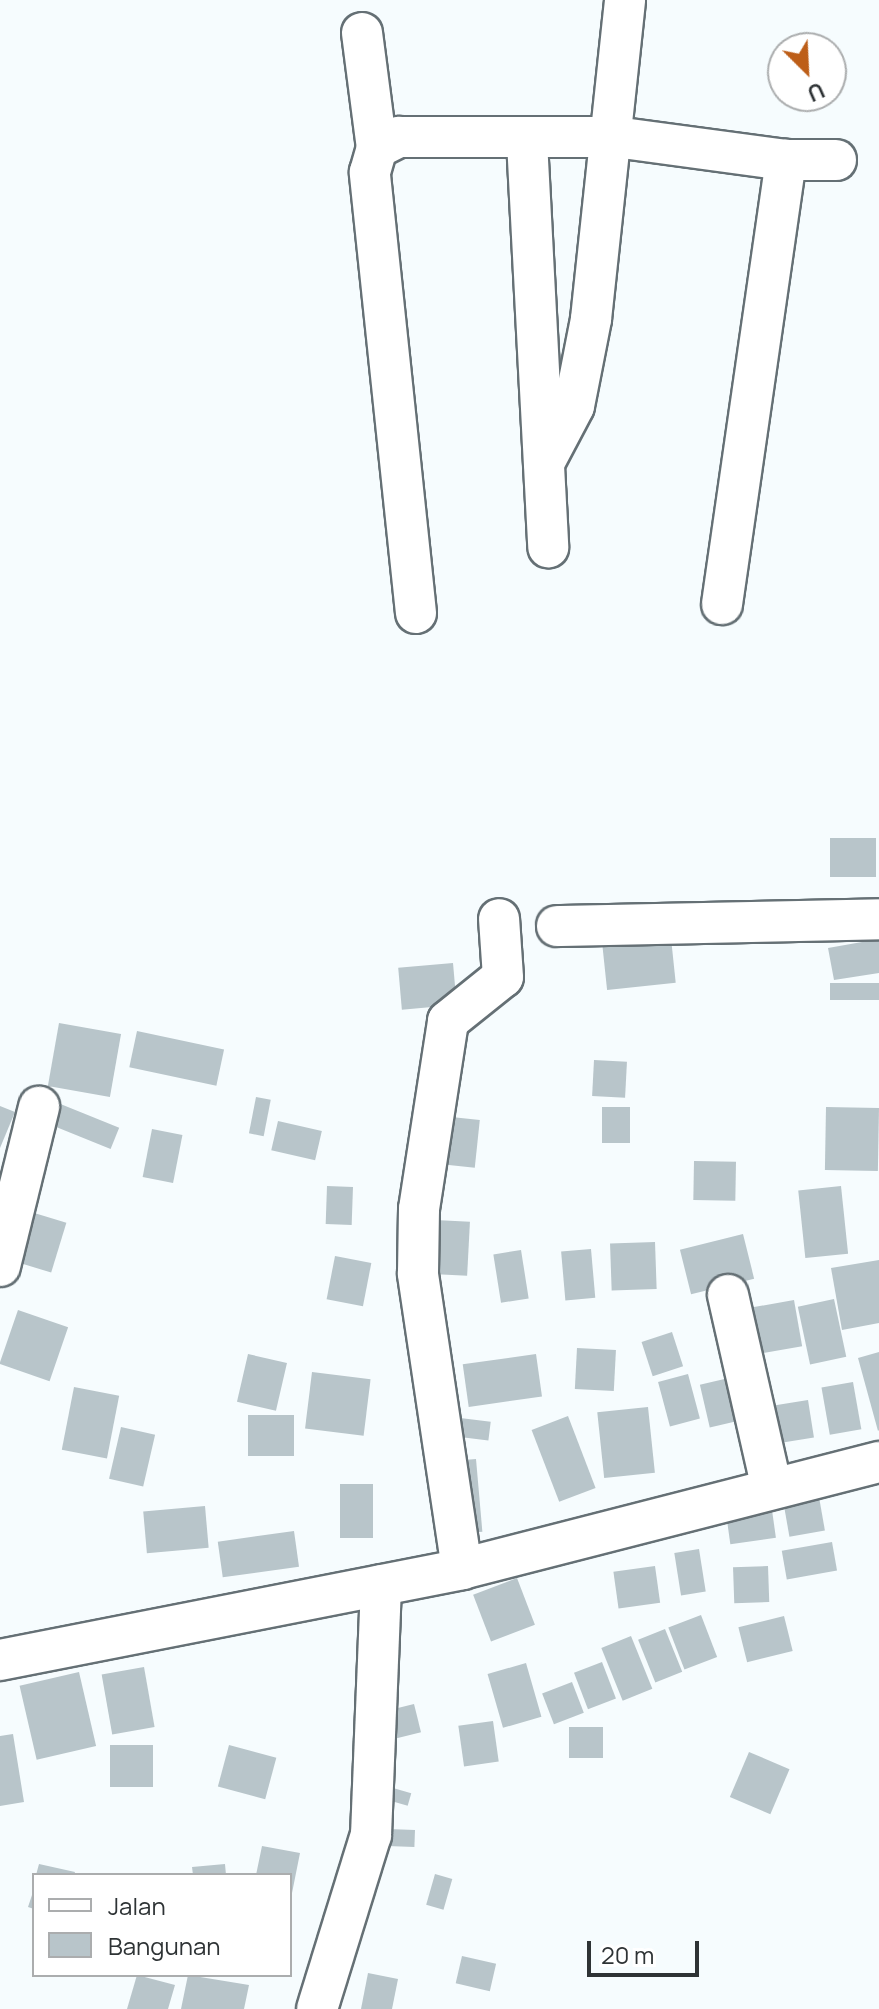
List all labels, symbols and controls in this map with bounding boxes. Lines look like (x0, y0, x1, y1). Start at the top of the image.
north arrow (767, 32, 847, 112)
text: U (803, 75, 829, 109)
legend (32, 1873, 292, 1977)
text: Jalan (108, 1889, 166, 1922)
scale bar (591, 1925, 703, 1975)
text: Bangunan (108, 1929, 221, 1962)
text: 20 m (601, 1938, 654, 1971)

